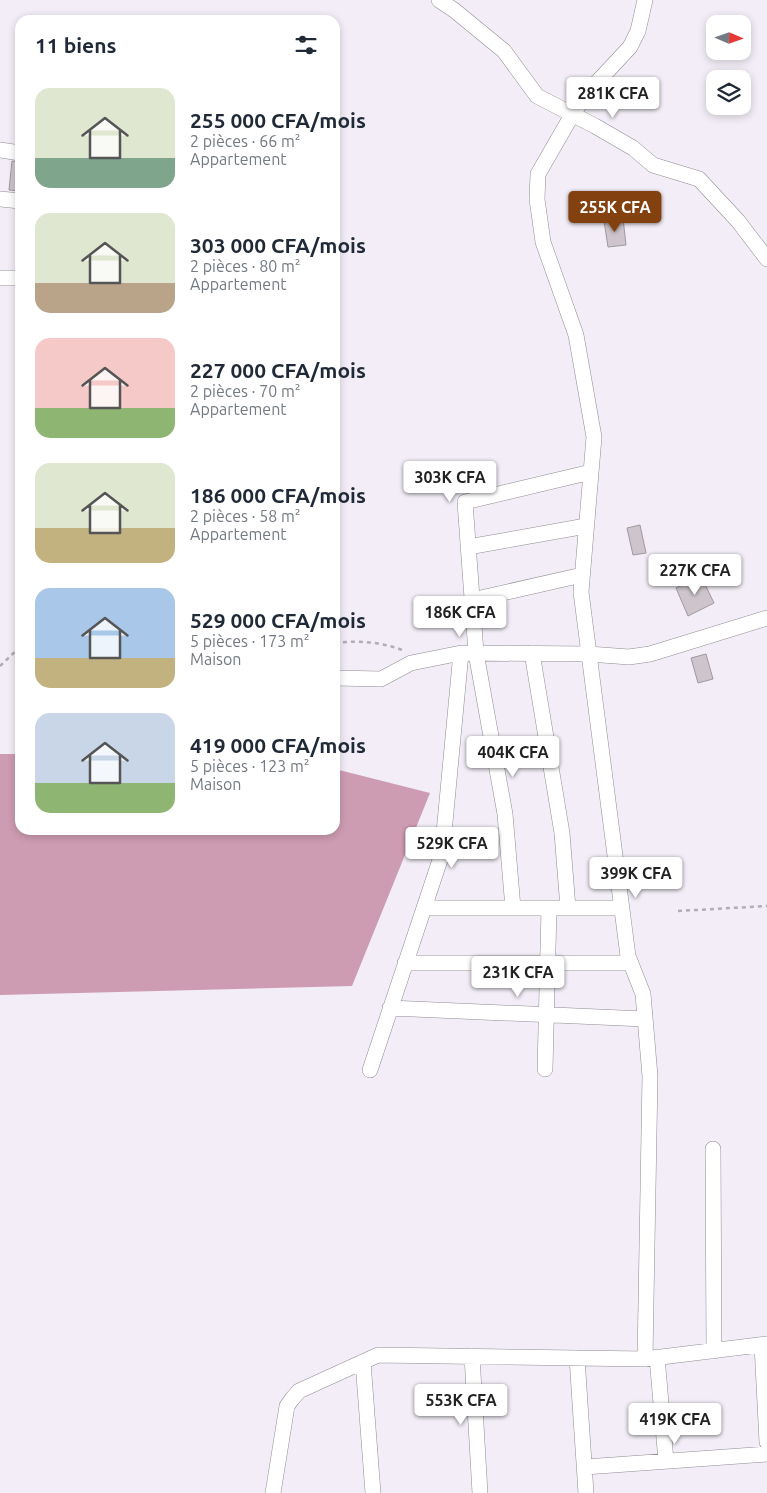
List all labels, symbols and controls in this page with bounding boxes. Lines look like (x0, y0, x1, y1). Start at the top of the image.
north arrow (706, 15, 751, 60)
map controls (706, 15, 751, 115)
icon: filters (292, 31, 320, 59)
text: 11 biens (35, 33, 116, 57)
button: layers (706, 70, 751, 115)
pin: 281K CFA (561, 76, 665, 119)
text: 281K CFA (577, 84, 649, 102)
icon: home (75, 108, 135, 168)
text: 255 000 CFA/mois (190, 108, 366, 132)
text: 2 pièces · 66 m² (190, 132, 300, 150)
text: Appartement (190, 150, 287, 168)
pin: 255K CFA (563, 190, 667, 233)
text: 255K CFA (579, 198, 651, 216)
icon: home (75, 233, 135, 293)
text: 303 000 CFA/mois (190, 233, 366, 257)
text: 2 pièces · 80 m² (190, 257, 300, 275)
text: Appartement (190, 275, 287, 293)
icon: home (75, 358, 135, 418)
text: 227 000 CFA/mois (190, 358, 366, 382)
text: 2 pièces · 70 m² (190, 382, 300, 400)
text: Appartement (190, 400, 287, 418)
pin: 303K CFA (398, 460, 502, 503)
text: 303K CFA (414, 468, 486, 486)
icon: home (75, 483, 135, 543)
text: 186 000 CFA/mois (190, 483, 366, 507)
text: 2 pièces · 58 m² (190, 507, 300, 525)
text: Appartement (190, 525, 287, 543)
pin: 227K CFA (643, 554, 747, 596)
text: 227K CFA (659, 561, 731, 579)
pin: 186K CFA (408, 596, 512, 638)
text: 186K CFA (424, 603, 496, 621)
icon: home (75, 608, 135, 668)
text: 529 000 CFA/mois (190, 608, 366, 632)
text: 5 pièces · 173 m² (190, 632, 310, 650)
text: Maison (190, 650, 241, 668)
icon: home (75, 733, 135, 793)
text: 419 000 CFA/mois (190, 733, 366, 757)
pin: 404K CFA (461, 736, 565, 778)
text: 404K CFA (477, 743, 549, 761)
text: 5 pièces · 123 m² (190, 757, 310, 775)
text: Maison (190, 775, 241, 793)
pin: 529K CFA (400, 826, 504, 869)
text: 529K CFA (416, 834, 488, 852)
pin: 399K CFA (584, 856, 688, 899)
text: 399K CFA (600, 864, 672, 882)
pin: 231K CFA (466, 956, 570, 998)
text: 231K CFA (482, 963, 554, 981)
pin: 553K CFA (409, 1384, 513, 1426)
text: 553K CFA (425, 1391, 497, 1409)
pin: 419K CFA (623, 1402, 727, 1445)
text: 419K CFA (639, 1410, 711, 1428)

